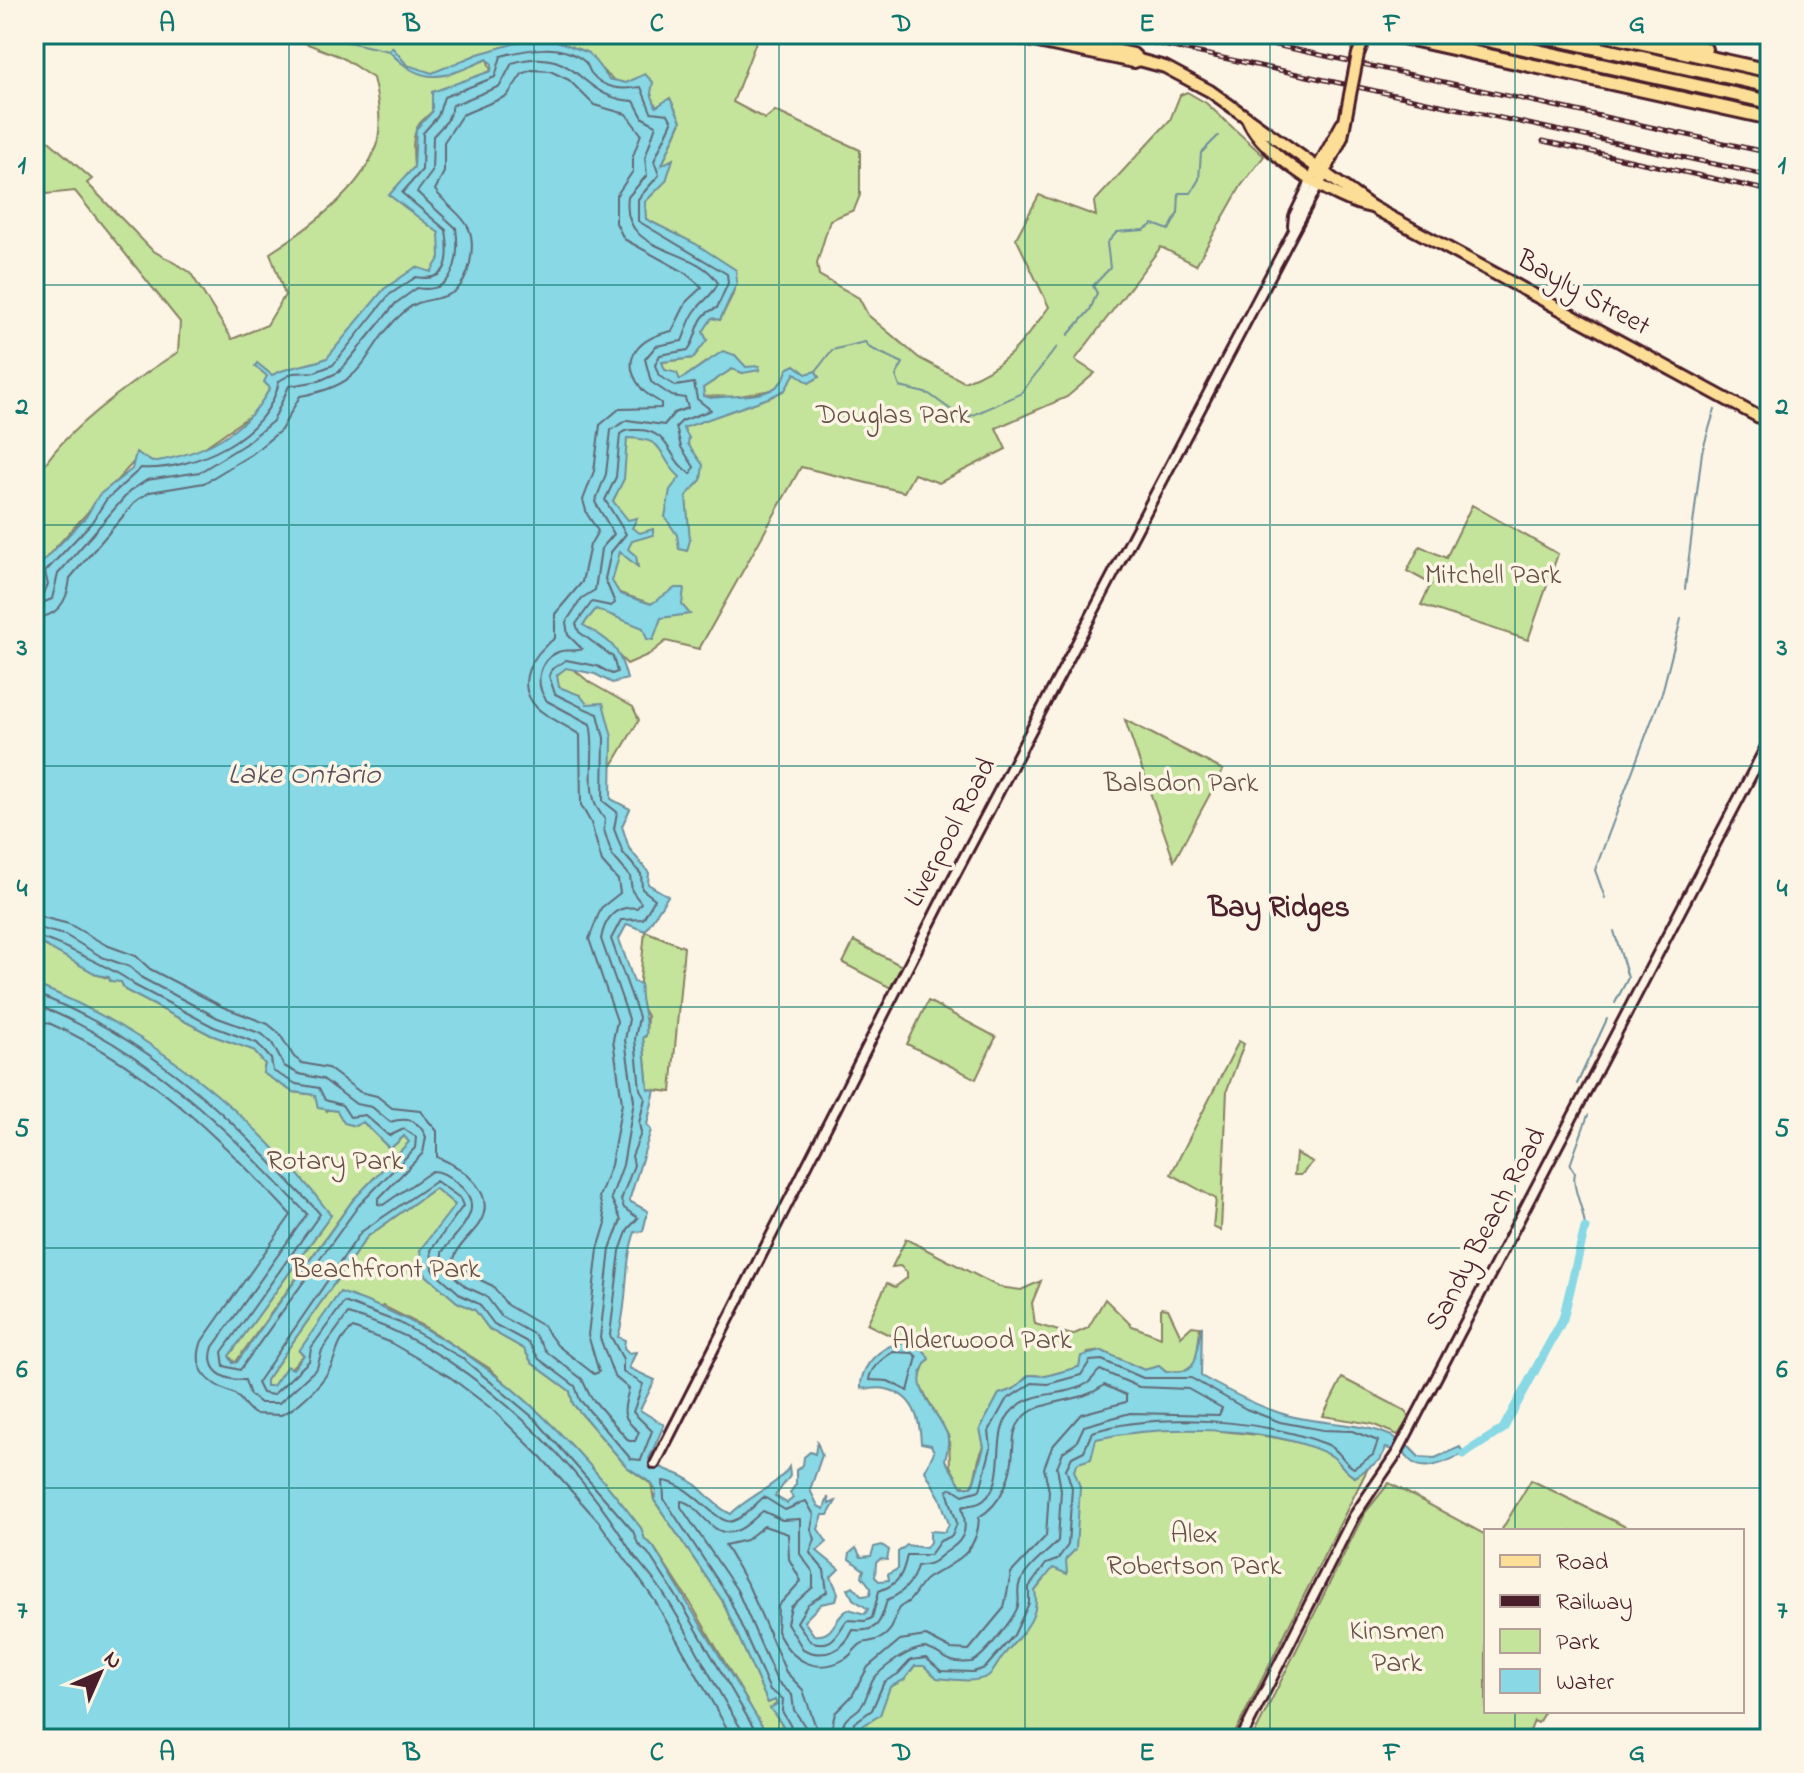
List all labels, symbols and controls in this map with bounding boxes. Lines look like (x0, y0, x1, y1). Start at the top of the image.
text: A (159, 6, 175, 44)
text: B (402, 6, 421, 44)
text: C (650, 6, 664, 44)
text: D (891, 6, 912, 44)
text: E (1139, 6, 1155, 44)
text: F (1382, 6, 1401, 44)
text: G (1629, 6, 1645, 44)
text: 1 (18, 148, 27, 186)
text: 1 (1778, 148, 1787, 186)
street label: Bayly Street (1508, 240, 1657, 348)
text: 2 (15, 389, 29, 427)
text: 2 (1775, 389, 1789, 427)
park label: Douglas Park (815, 396, 971, 437)
park label: Mitchell Park (1425, 556, 1562, 597)
text: 3 (16, 630, 28, 668)
text: 3 (1776, 630, 1788, 668)
street label: Liverpool Road (894, 751, 1008, 915)
water label: Lake Ontario (228, 754, 382, 798)
park label: Balsdon Park (1103, 764, 1259, 805)
text: 4 (17, 871, 28, 909)
text: 4 (1777, 871, 1788, 909)
district label: Bay Ridges (1206, 887, 1350, 932)
text: 5 (15, 1111, 30, 1149)
text: 5 (1775, 1111, 1790, 1149)
street label: Sandy Beach Road (1416, 1121, 1558, 1339)
park label: Rotary Park (267, 1142, 404, 1183)
park label: Beachfront Park (291, 1250, 481, 1291)
park label: Alderwood Park (892, 1321, 1072, 1362)
text: 6 (16, 1352, 28, 1390)
text: 6 (1776, 1352, 1788, 1390)
park label: Alex Robertson Park (1107, 1515, 1282, 1588)
legend (1484, 1529, 1744, 1713)
text: Road (1556, 1546, 1609, 1581)
text: Railway (1556, 1586, 1633, 1622)
text: 7 (17, 1593, 28, 1631)
text: 7 (1777, 1593, 1788, 1631)
park label: Kinsmen Park (1350, 1612, 1444, 1685)
text: Park (1556, 1626, 1600, 1661)
north arrow (60, 1633, 140, 1713)
text: N (95, 1644, 129, 1678)
text: Water (1556, 1666, 1614, 1701)
text: A (159, 1735, 175, 1773)
text: B (402, 1735, 421, 1773)
text: C (650, 1735, 664, 1773)
text: D (891, 1735, 912, 1773)
text: E (1139, 1735, 1155, 1773)
text: F (1382, 1735, 1401, 1773)
text: G (1629, 1735, 1645, 1773)

